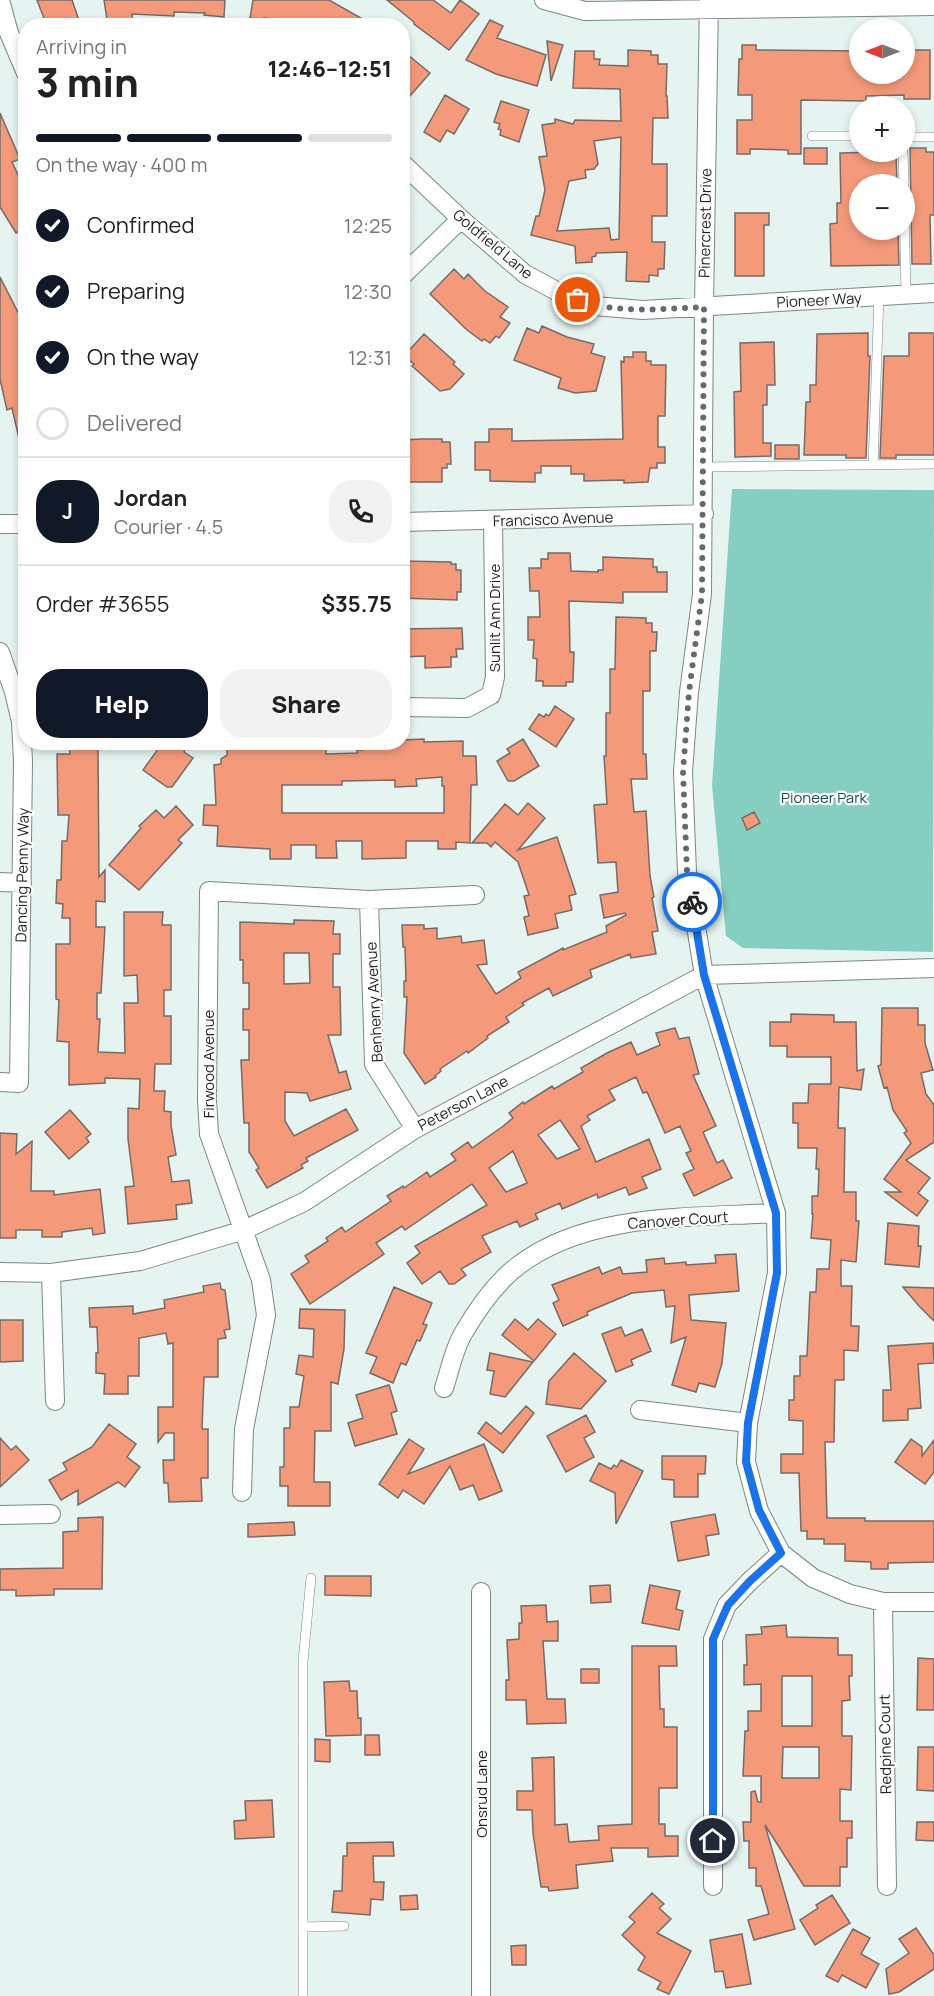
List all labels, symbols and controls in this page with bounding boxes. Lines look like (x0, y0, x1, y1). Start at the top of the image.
north arrow (849, 18, 915, 84)
map controls (849, 18, 915, 240)
text: Arriving in (36, 33, 127, 60)
text: 12:46–12:51 (268, 54, 392, 84)
text: 3 min (36, 55, 139, 109)
button: + (849, 96, 915, 162)
text: On the way · 400 m (36, 151, 207, 178)
street label: Pinercrest Drive (694, 168, 716, 278)
button: − (849, 174, 915, 240)
street label: Goldfield Lane (448, 204, 538, 284)
icon: check (36, 209, 69, 242)
text: Confirmed (87, 210, 195, 240)
text: 12:25 (344, 212, 392, 239)
pin (552, 274, 603, 325)
icon: check (36, 275, 69, 308)
text: Preparing (87, 276, 185, 306)
text: 12:30 (344, 278, 392, 305)
icon: bag (561, 283, 594, 316)
street label: Pioneer Way (776, 287, 862, 313)
icon: check (36, 341, 69, 374)
text: On the way (87, 342, 199, 372)
text: 12:31 (348, 344, 392, 371)
text: Delivered (87, 408, 182, 438)
button: phone (329, 480, 392, 543)
text: Jordan (114, 483, 187, 513)
text: J (62, 496, 73, 526)
street label: Francisco Avenue (492, 506, 614, 532)
text: Courier · 4.5 (114, 513, 223, 540)
street label: Sunlit Ann Drive (484, 564, 505, 672)
text: Order #3655 (36, 589, 169, 619)
text: $35.75 (321, 589, 392, 619)
button: Help (36, 669, 208, 738)
button: Share (220, 669, 392, 738)
park label: Pioneer Park (781, 787, 868, 808)
street label: Dancing Penny Way (10, 807, 34, 943)
courier (662, 872, 722, 932)
icon: bike (676, 886, 709, 919)
street label: Benhenry Avenue (360, 941, 388, 1063)
street label: Firwood Avenue (198, 1009, 219, 1118)
street label: Peterson Lane (414, 1070, 512, 1136)
street label: Canover Court (627, 1206, 729, 1234)
street label: Redpine Court (874, 1694, 896, 1794)
street label: Onsrud Lane (471, 1750, 492, 1838)
pin (687, 1815, 738, 1866)
icon: home (696, 1824, 729, 1857)

